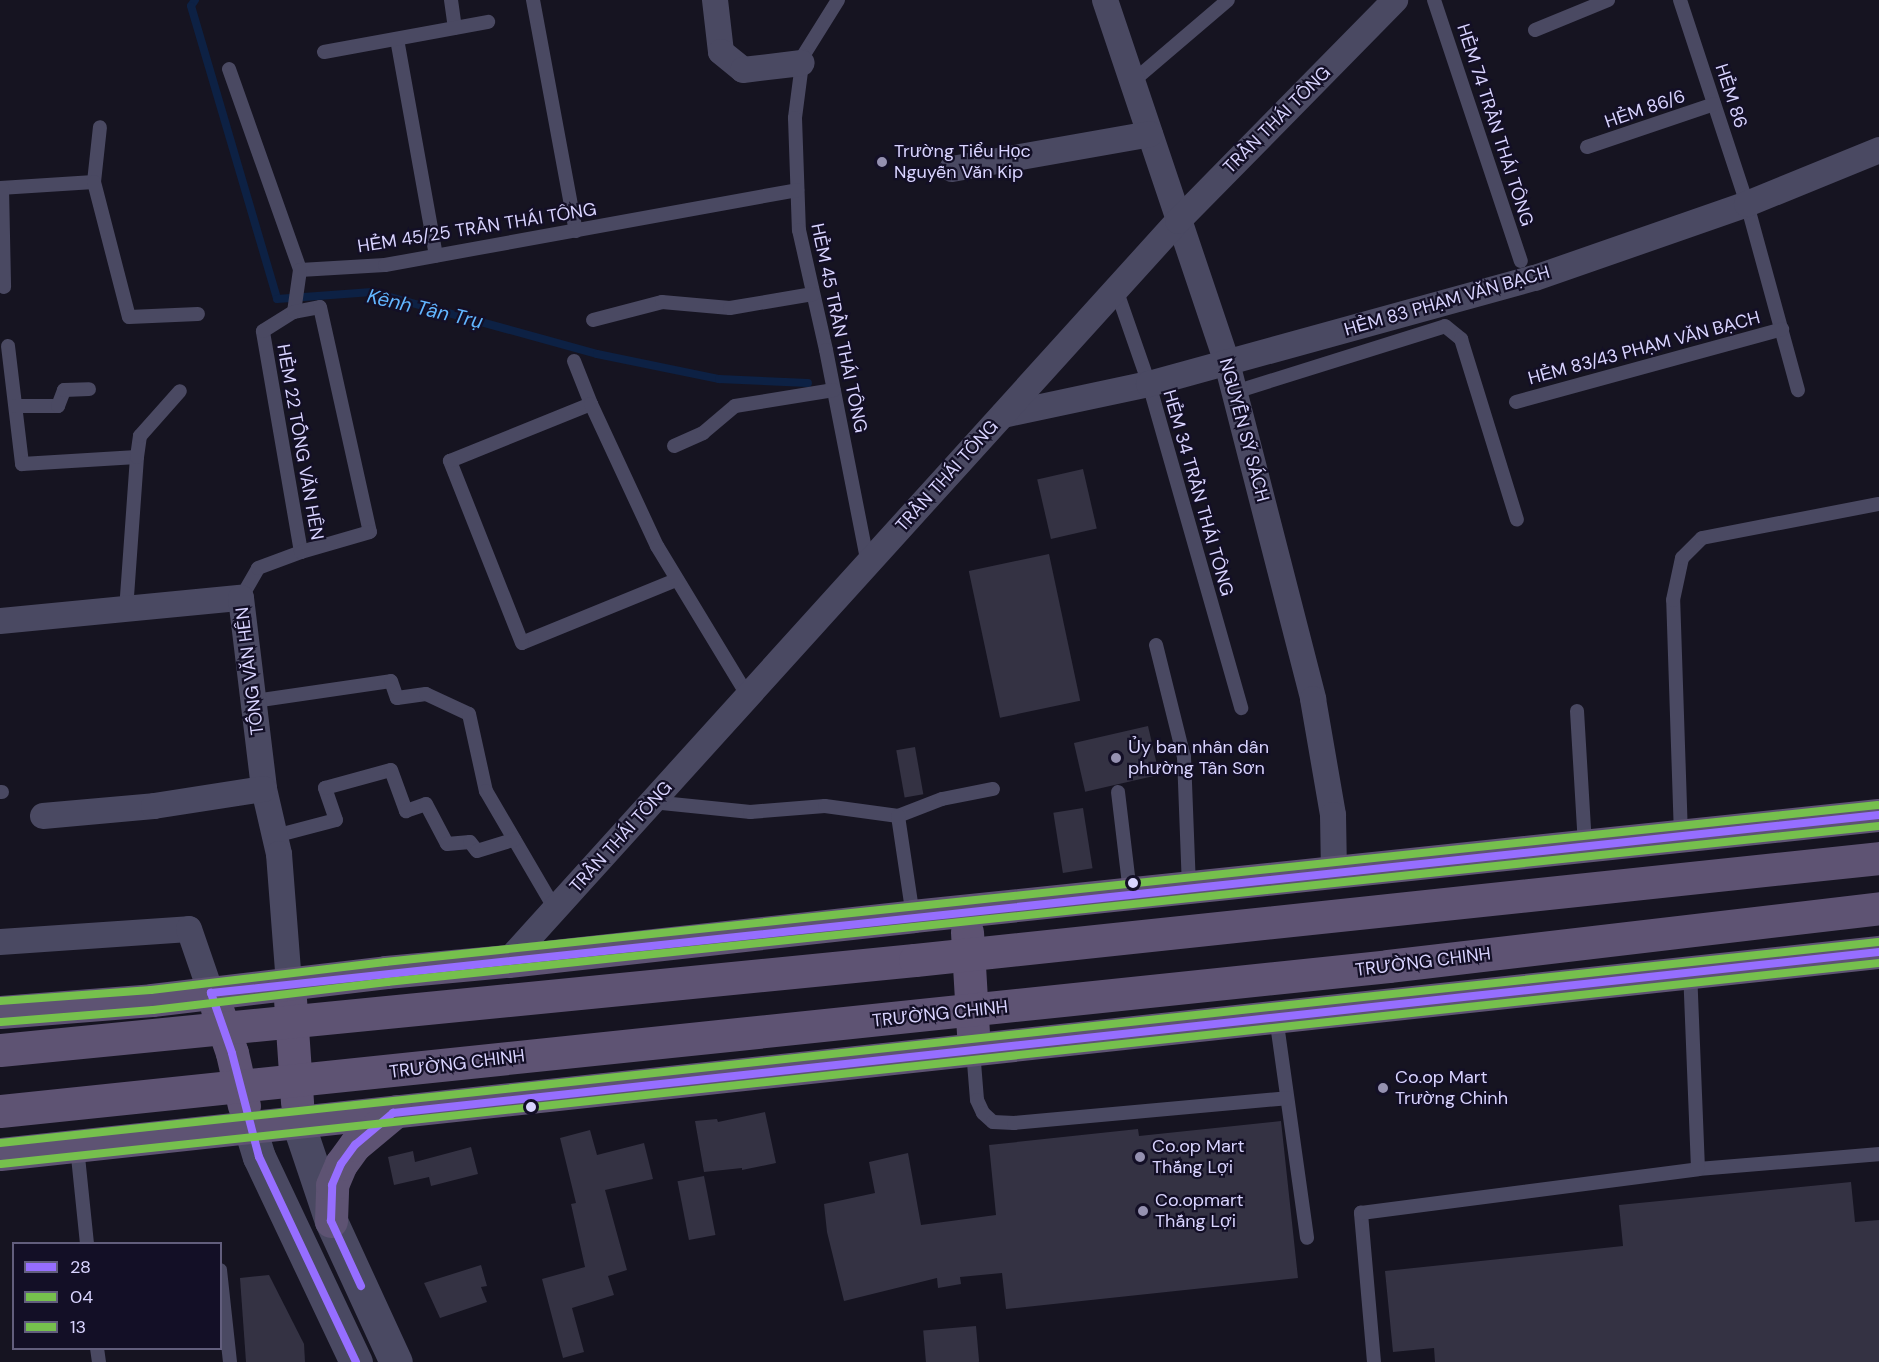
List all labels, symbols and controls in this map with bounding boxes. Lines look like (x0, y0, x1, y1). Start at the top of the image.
street label: HẺM 74 TRẦN THÁI TÔNG (1452, 21, 1538, 229)
street label: HẺM 86 (1710, 61, 1752, 131)
street label: TRẦN THÁI TÔNG (1219, 62, 1335, 178)
street label: HẺM 86/6 (1602, 85, 1688, 133)
place label: Trường Tiểu Học Nguyễn Văn Kip (894, 141, 1031, 184)
marker: Trường Tiểu Học Nguyễn Văn Kip (875, 155, 889, 169)
street label: HẺM 45/25 TRẦN THÁI TÔNG (356, 198, 598, 258)
street label: HẺM 45 TRẦN THÁI TÔNG (806, 221, 872, 435)
street label: HẺM 83 PHẠM VĂN BẠCH (1342, 261, 1552, 341)
water label: Kênh Tân Trụ (365, 284, 485, 334)
street label: HẺM 83/43 PHẠM VĂN BẠCH (1526, 307, 1762, 389)
street label: HẺM 22 TỐNG VĂN HÊN (272, 342, 328, 542)
street label: NGUYỄN SỸ SÁCH (1214, 356, 1274, 504)
street label: HẺM 34 TRẦN THÁI TÔNG (1158, 388, 1238, 598)
street label: TRẦN THÁI TÔNG (891, 416, 1003, 536)
street label: TỐNG VĂN HÊN (231, 606, 269, 736)
place label: Ủy ban nhân dân phường Tân Sơn (1128, 737, 1269, 780)
marker: Ủy ban nhân dân phường Tân Sơn (1109, 751, 1123, 765)
street label: TRẦN THÁI TÔNG (565, 777, 677, 897)
unlabelled marker (1127, 877, 1139, 889)
street label: TRƯỜNG CHINH (1354, 943, 1492, 981)
street label: TRƯỜNG CHINH (871, 996, 1009, 1032)
street label: TRƯỜNG CHINH (388, 1045, 526, 1083)
place label: Co.op Mart Trường Chinh (1395, 1067, 1508, 1110)
marker: Co.op Mart Trường Chinh (1376, 1081, 1390, 1095)
unlabelled marker (525, 1101, 537, 1113)
place label: Co.op Mart Thắng Lợi (1152, 1136, 1245, 1178)
marker: Co.op Mart Thắng Lợi (1133, 1150, 1147, 1164)
place label: Co.opmart Thắng Lợi (1155, 1190, 1244, 1232)
marker: Co.opmart Thắng Lợi (1136, 1204, 1150, 1218)
legend (12, 1242, 222, 1350)
text: 28 (70, 1255, 91, 1279)
text: 04 (70, 1285, 93, 1309)
text: 13 (70, 1315, 86, 1339)

